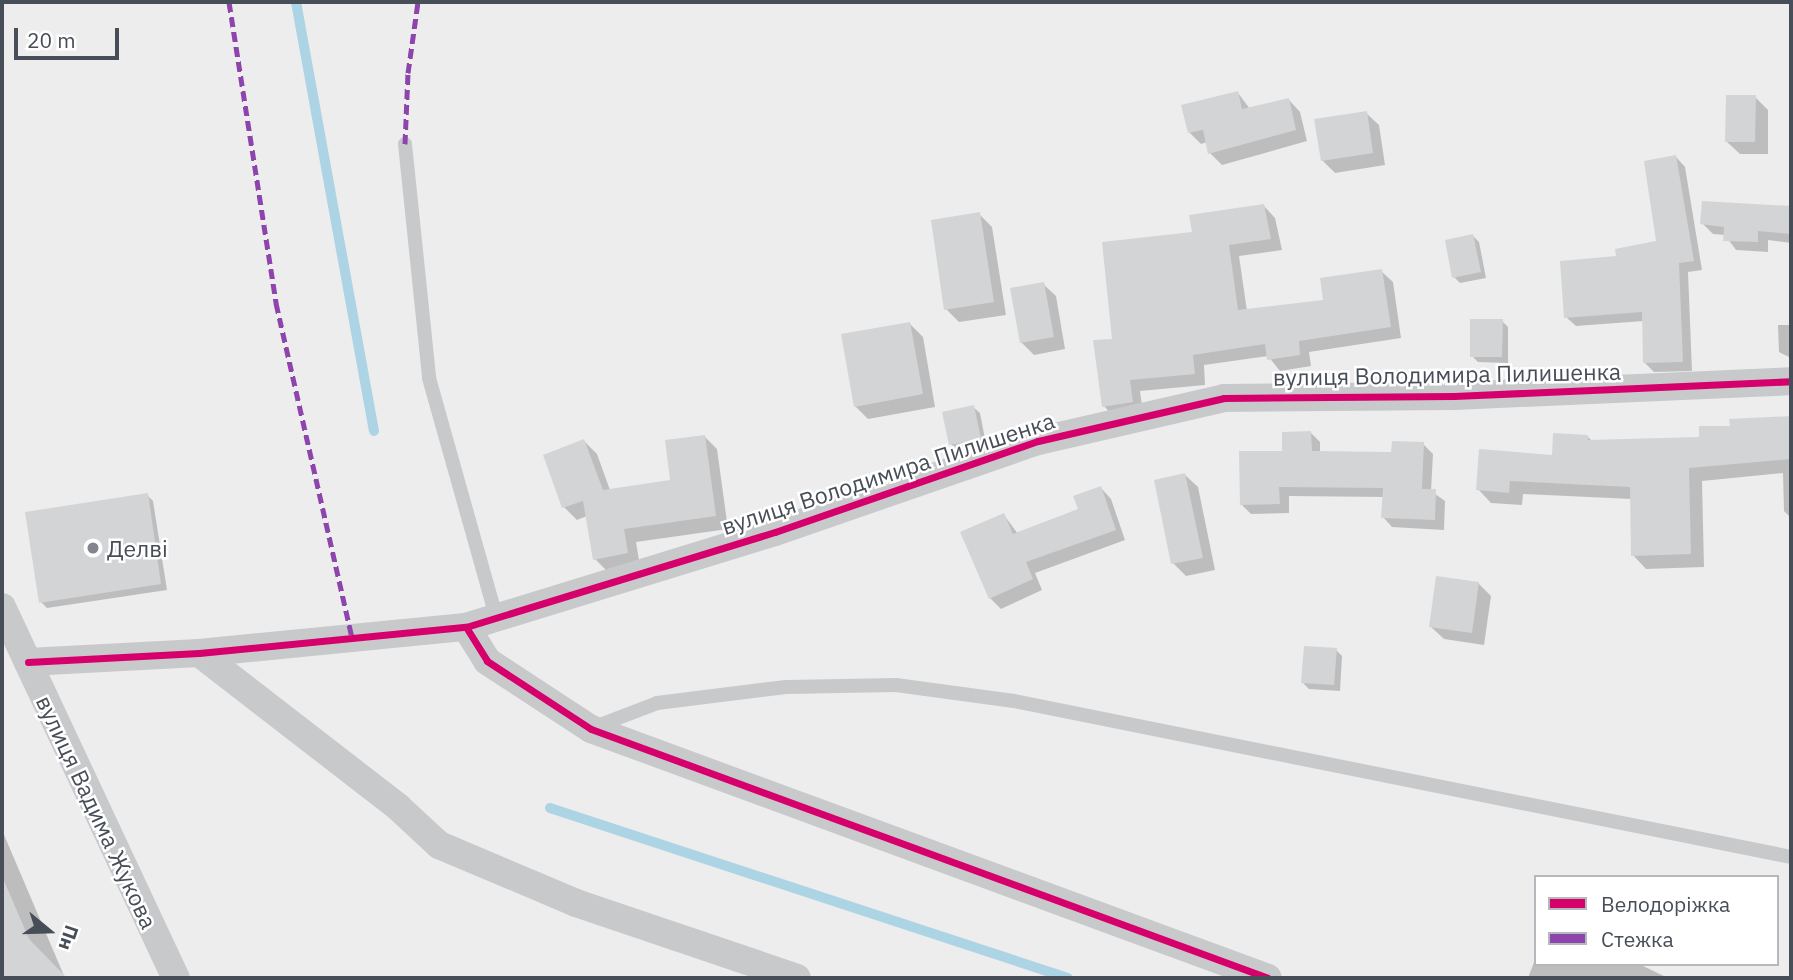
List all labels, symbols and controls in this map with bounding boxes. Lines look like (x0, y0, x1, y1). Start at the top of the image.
scale bar (18, 14, 122, 58)
text: 20 m (27, 26, 76, 54)
street label: вулиця Володимира Пилишенка (1273, 357, 1621, 391)
street label: вулиця Володимира Пилишенка (718, 406, 1058, 540)
place label: Делві (107, 534, 168, 562)
marker: Делві (85, 540, 101, 556)
street label: вулиця Вадима Жукова (31, 691, 163, 933)
legend (1534, 875, 1779, 966)
text: Велодоріжка (1601, 890, 1730, 918)
north arrow (14, 896, 84, 966)
text: Пн (53, 922, 84, 954)
text: Стежка (1601, 925, 1674, 953)

